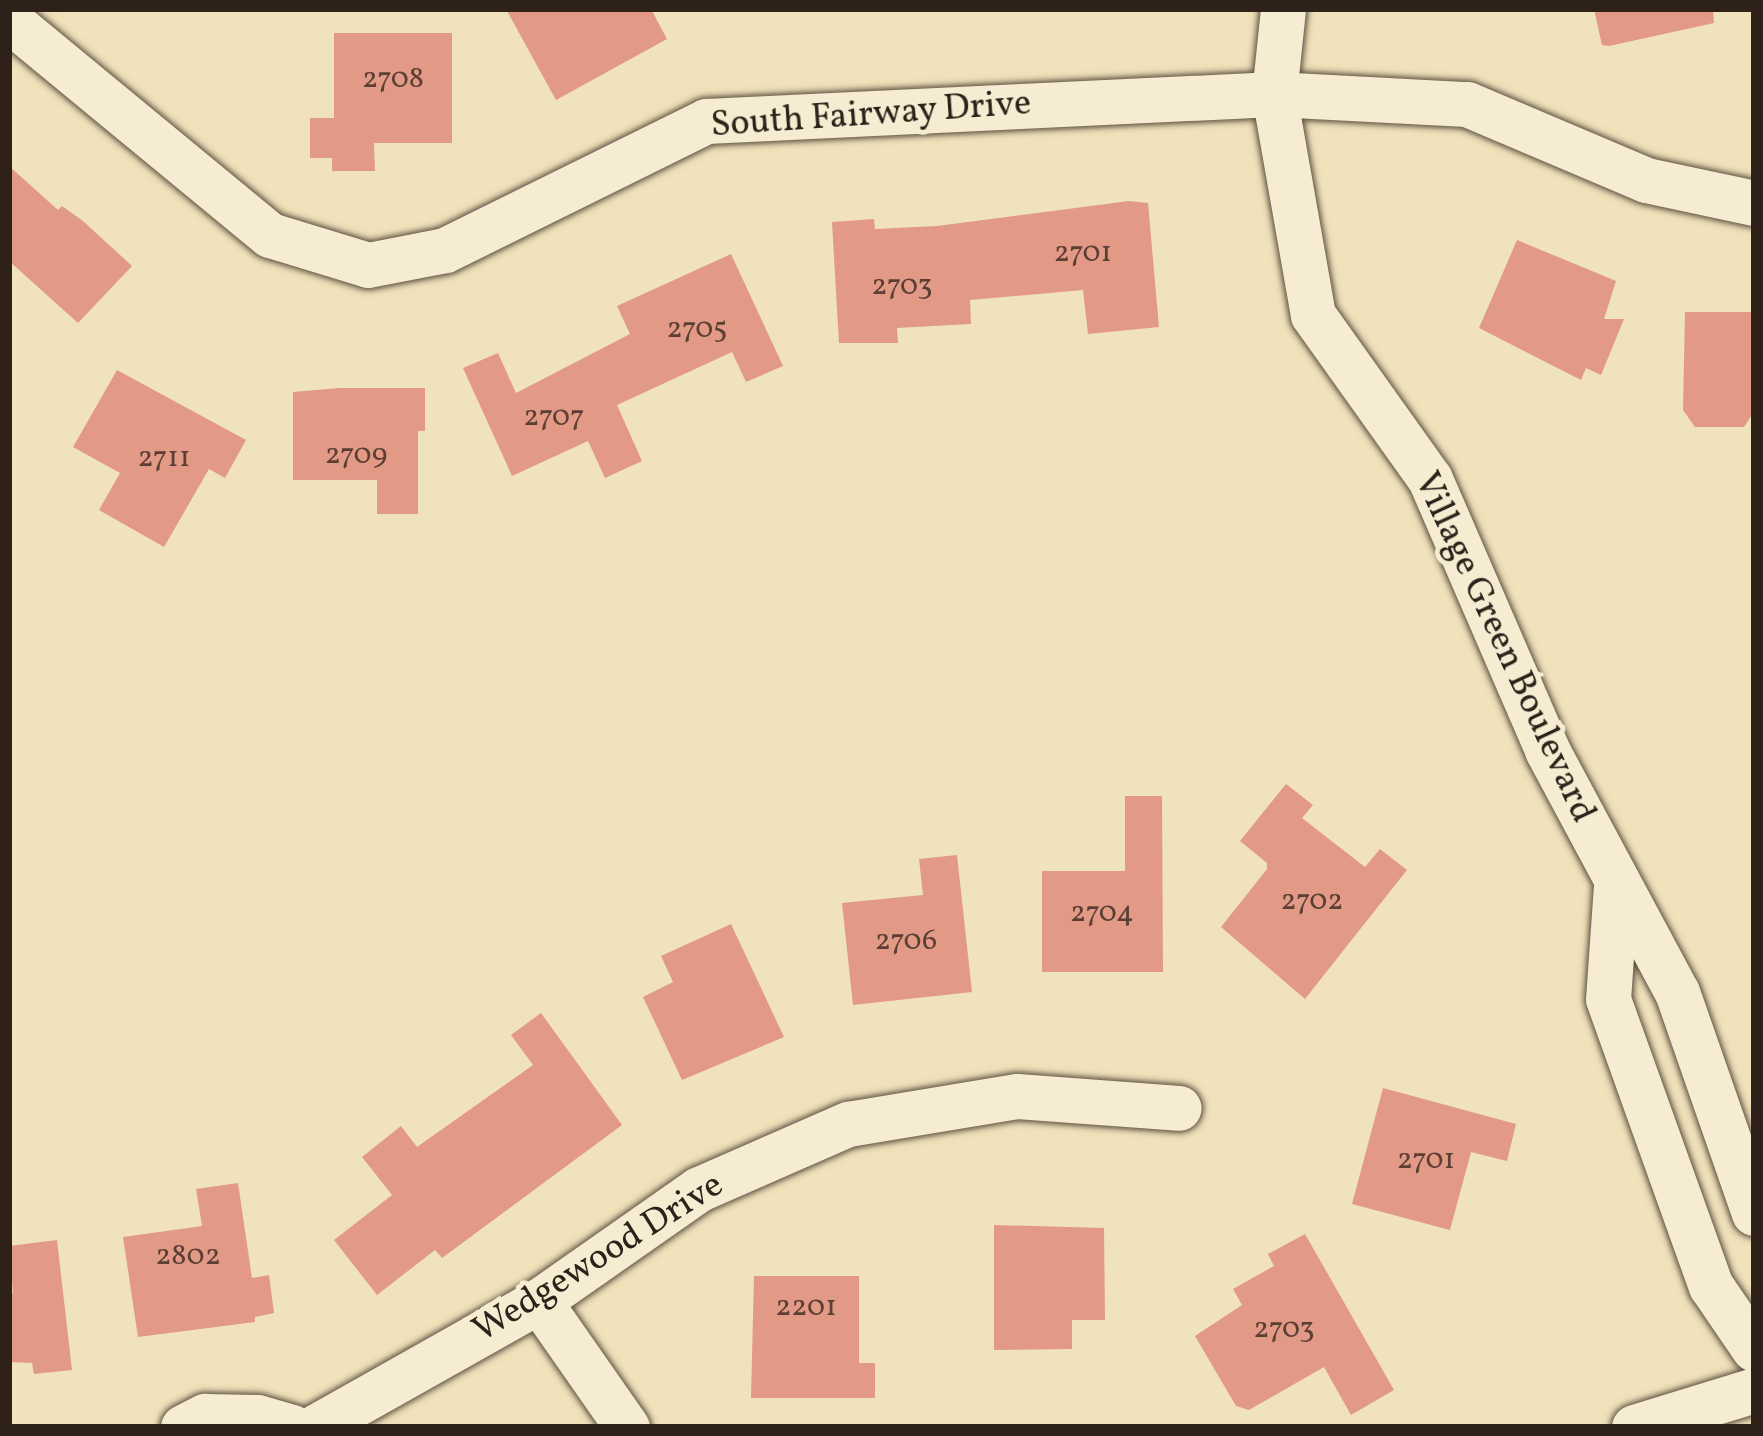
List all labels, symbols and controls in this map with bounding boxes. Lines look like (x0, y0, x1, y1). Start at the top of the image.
house number: 2708 (362, 61, 424, 97)
street label: South Fairway Drive (709, 83, 1033, 149)
house number: 2701 (1054, 235, 1112, 271)
house number: 2703 (871, 268, 933, 304)
house number: 2705 (667, 311, 727, 347)
house number: 2707 (523, 399, 585, 435)
house number: 2709 (325, 437, 387, 473)
house number: 2711 (137, 440, 191, 476)
street label: Village Green Boulevard (1403, 466, 1603, 830)
house number: 2702 (1281, 883, 1343, 919)
house number: 2704 (1070, 895, 1134, 931)
house number: 2706 (875, 923, 937, 959)
house number: 2701 (1397, 1142, 1455, 1178)
street label: Wedgewood Drive (466, 1165, 732, 1353)
house number: 2802 (155, 1238, 221, 1274)
house number: 2201 (775, 1289, 837, 1325)
house number: 2703 (1253, 1311, 1315, 1347)

